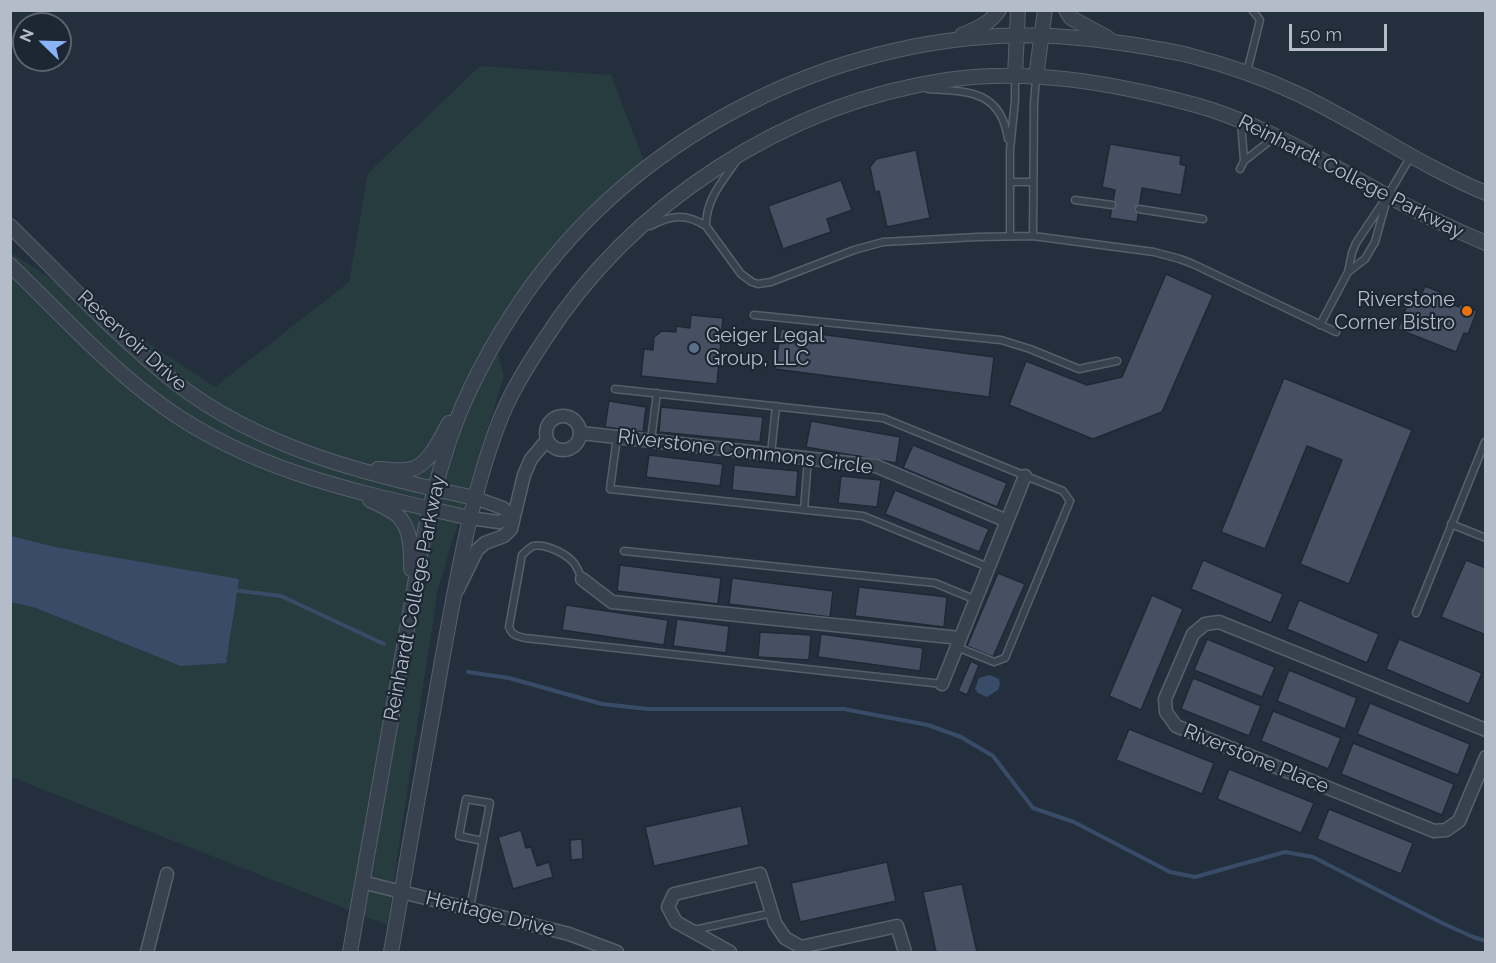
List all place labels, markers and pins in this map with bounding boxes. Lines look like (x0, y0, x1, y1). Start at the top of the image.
place label: Riverstone Corner Bistro (1334, 288, 1455, 335)
marker: Riverstone Corner Bistro (1460, 304, 1474, 318)
place label: Geiger Legal Group, LLC (706, 324, 825, 371)
marker: Geiger Legal Group, LLC (687, 341, 701, 355)

